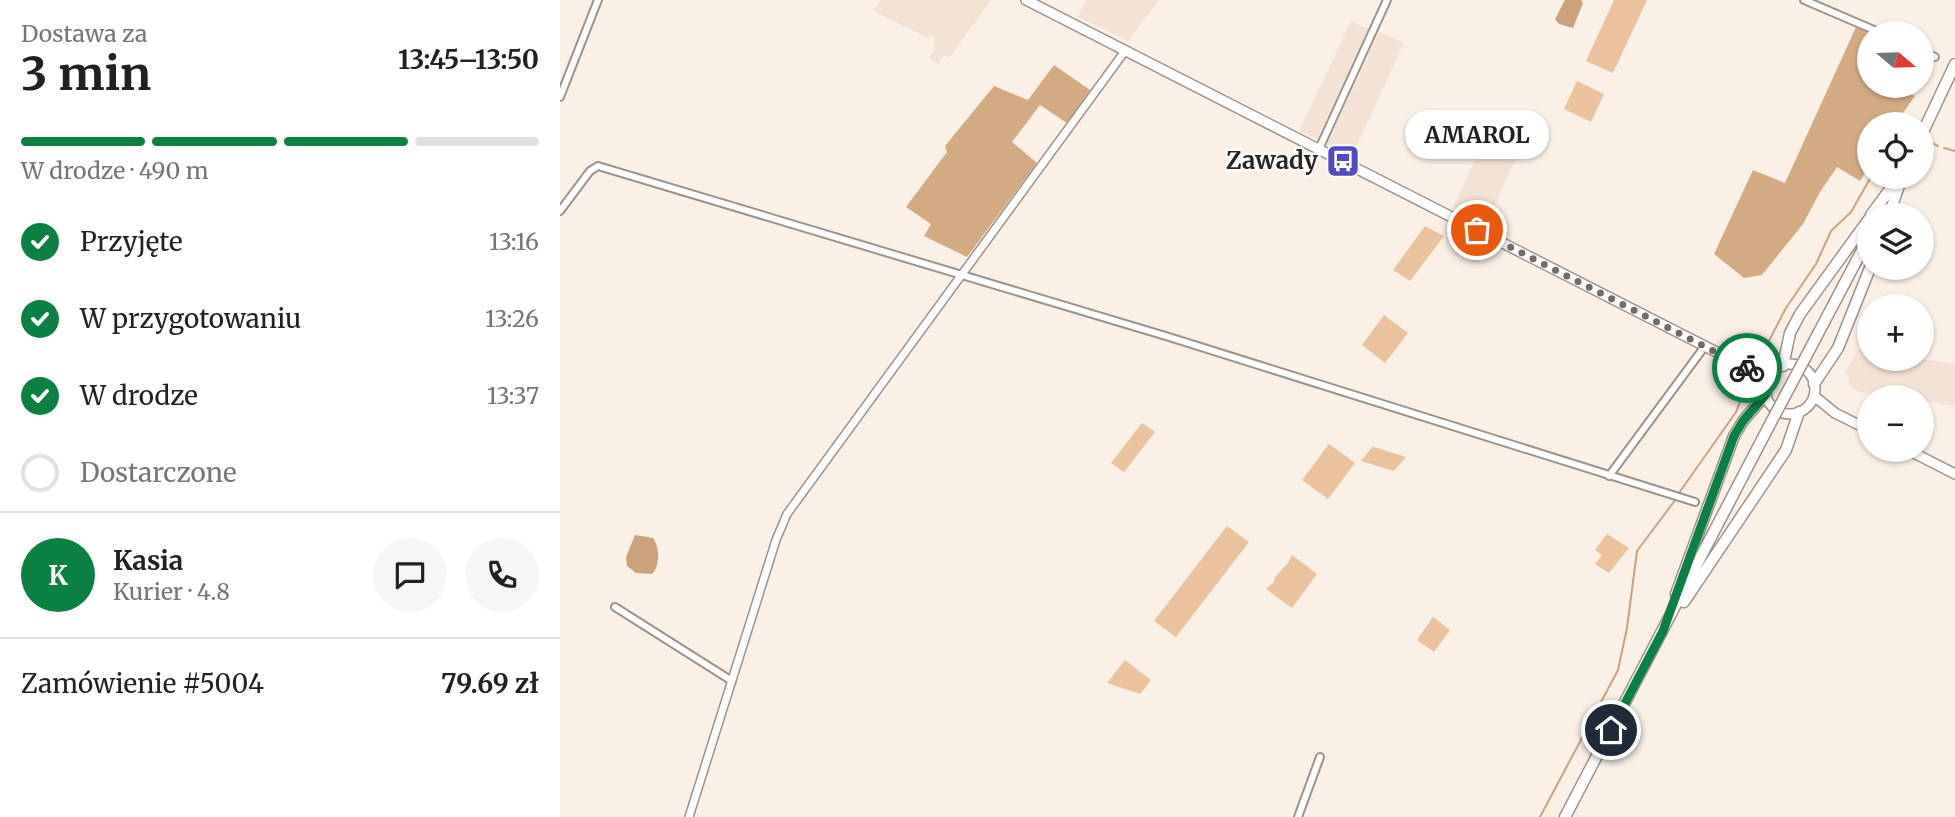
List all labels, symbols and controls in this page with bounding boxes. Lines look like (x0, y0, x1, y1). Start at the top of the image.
text: Dostawa za (21, 19, 147, 48)
north arrow (1857, 21, 1934, 98)
map controls (1857, 21, 1934, 462)
text: 13:45–13:50 (398, 43, 539, 76)
text: 3 min (21, 45, 151, 103)
callout: AMAROL (1405, 111, 1549, 160)
button: locate (1857, 112, 1934, 189)
text: AMAROL (1424, 120, 1530, 149)
bus stop icon: Zawady (1324, 142, 1362, 180)
place label: Zawady (1226, 145, 1319, 176)
text: W drodze · 490 m (21, 156, 209, 185)
pin (1447, 200, 1507, 260)
button: layers (1857, 203, 1934, 280)
icon: bag (1458, 211, 1496, 249)
icon: check (21, 223, 59, 261)
text: Przyjęte (80, 225, 183, 258)
text: 13:16 (489, 227, 539, 256)
button: + (1857, 294, 1934, 371)
icon: check (21, 300, 59, 338)
text: W przygotowaniu (80, 302, 301, 335)
text: 13:26 (485, 304, 539, 333)
courier (1712, 333, 1782, 403)
icon: bike (1728, 349, 1766, 387)
icon: check (21, 377, 59, 415)
text: W drodze (80, 379, 198, 412)
text: 13:37 (487, 381, 539, 410)
button: − (1857, 385, 1934, 462)
text: Dostarczone (80, 456, 236, 489)
button: chat (373, 538, 447, 612)
button: phone (465, 538, 539, 612)
text: Kasia (113, 544, 183, 577)
text: K (48, 559, 68, 592)
text: Kurier · 4.8 (113, 577, 230, 606)
text: Zamówienie #5004 (21, 667, 264, 700)
text: 79.69 zł (441, 667, 539, 700)
pin (1581, 700, 1641, 760)
icon: home (1592, 711, 1630, 749)

